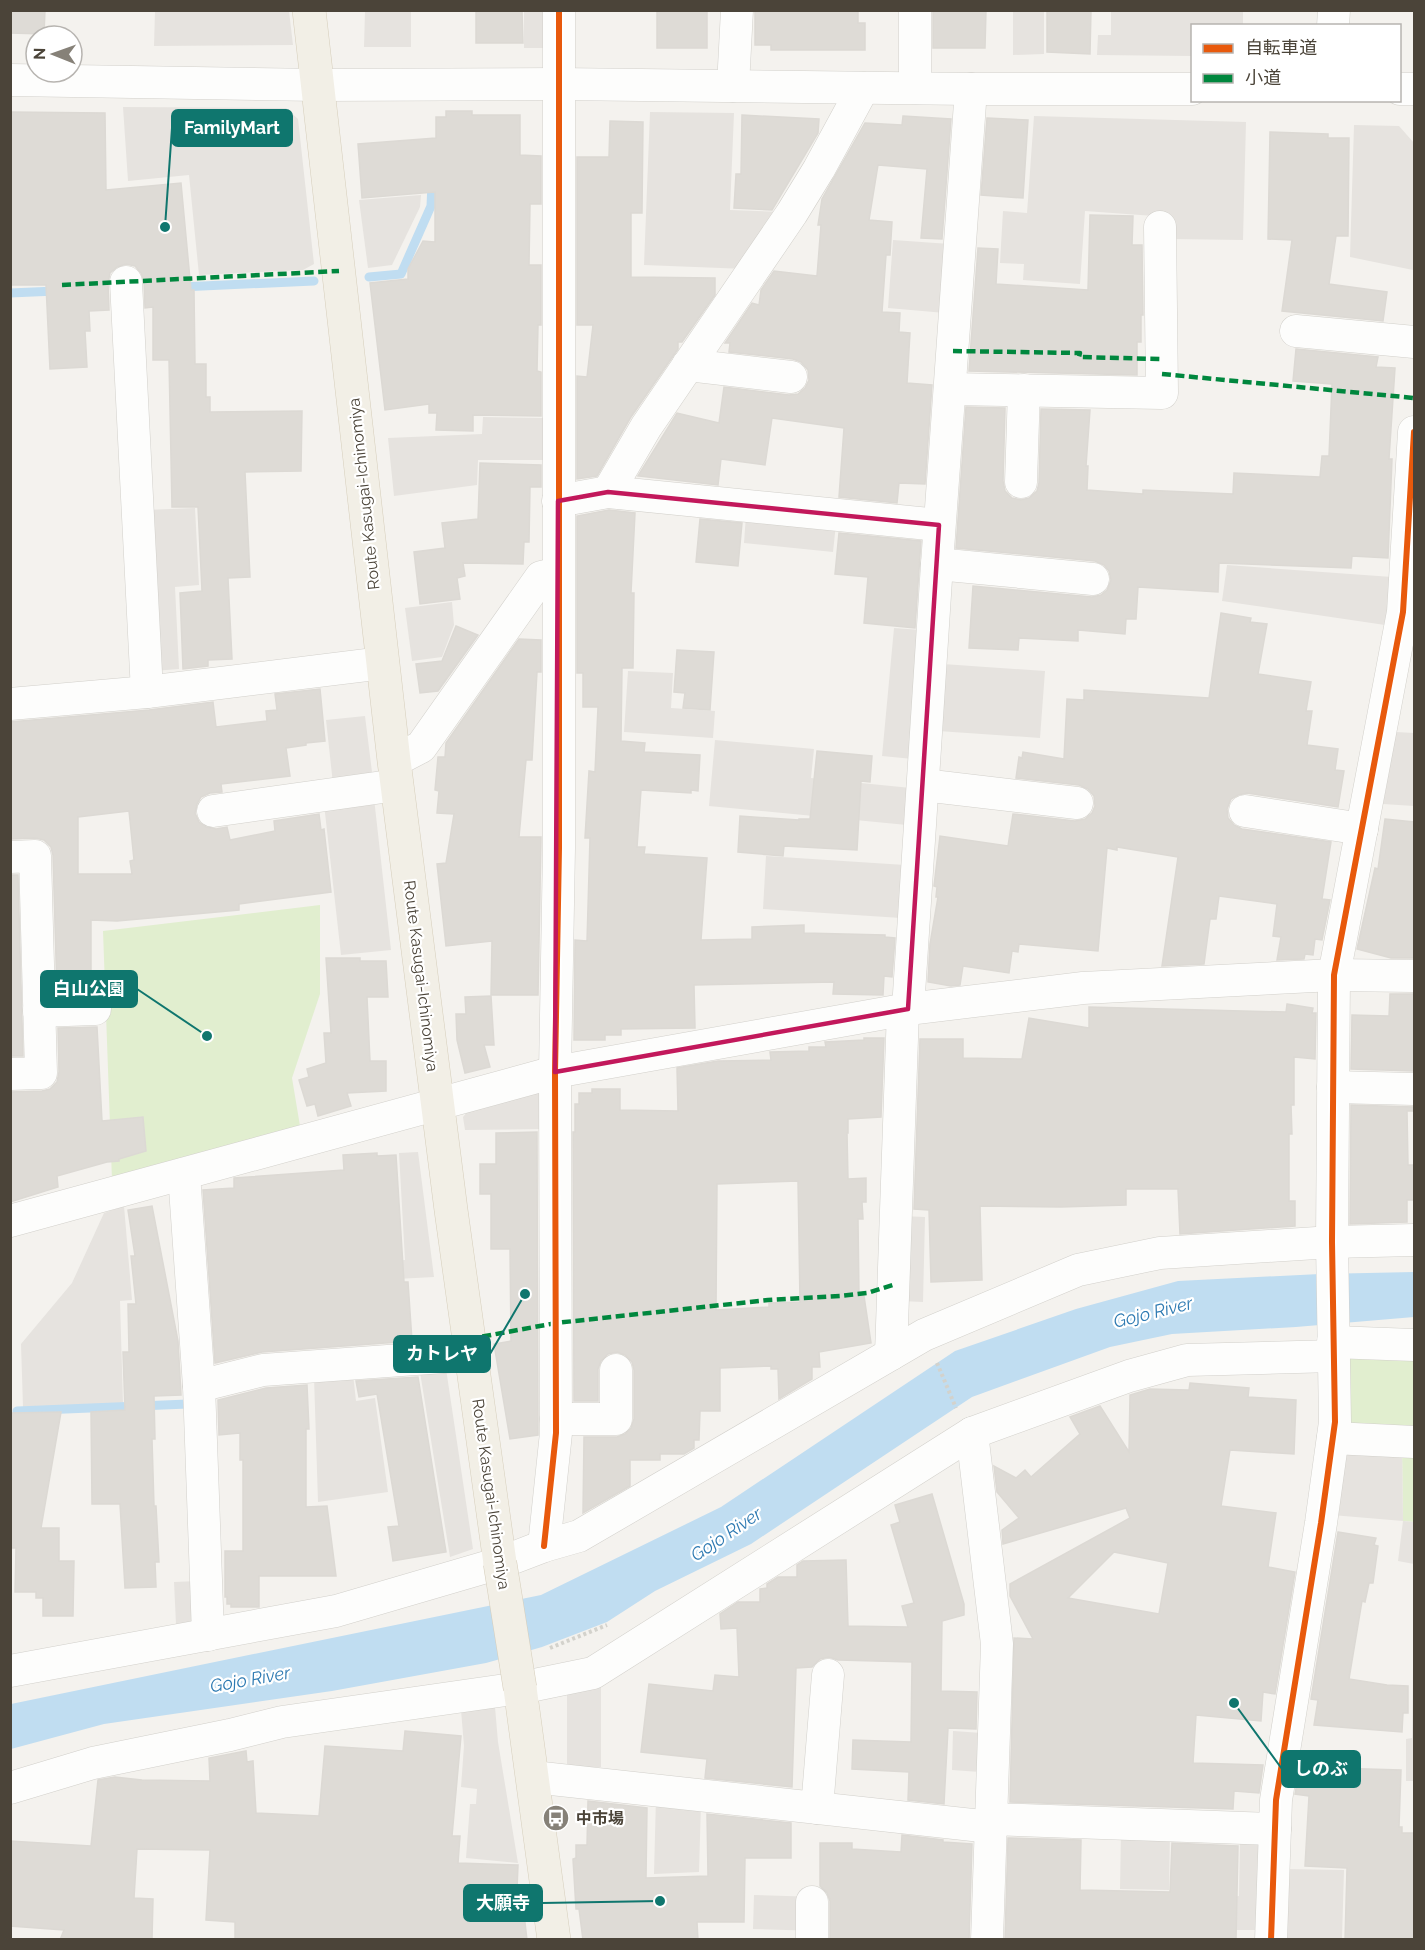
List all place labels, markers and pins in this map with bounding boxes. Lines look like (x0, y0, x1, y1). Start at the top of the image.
callout: FamilyMart (172, 110, 292, 146)
callout: 白山公園 (41, 971, 137, 1007)
callout: カトレヤ (394, 1336, 490, 1372)
callout: しのぶ (1282, 1751, 1360, 1787)
bus stop icon: 中市場 (541, 1803, 571, 1833)
place label: 中市場 (576, 1809, 624, 1828)
callout: 大願寺 (464, 1885, 542, 1921)

